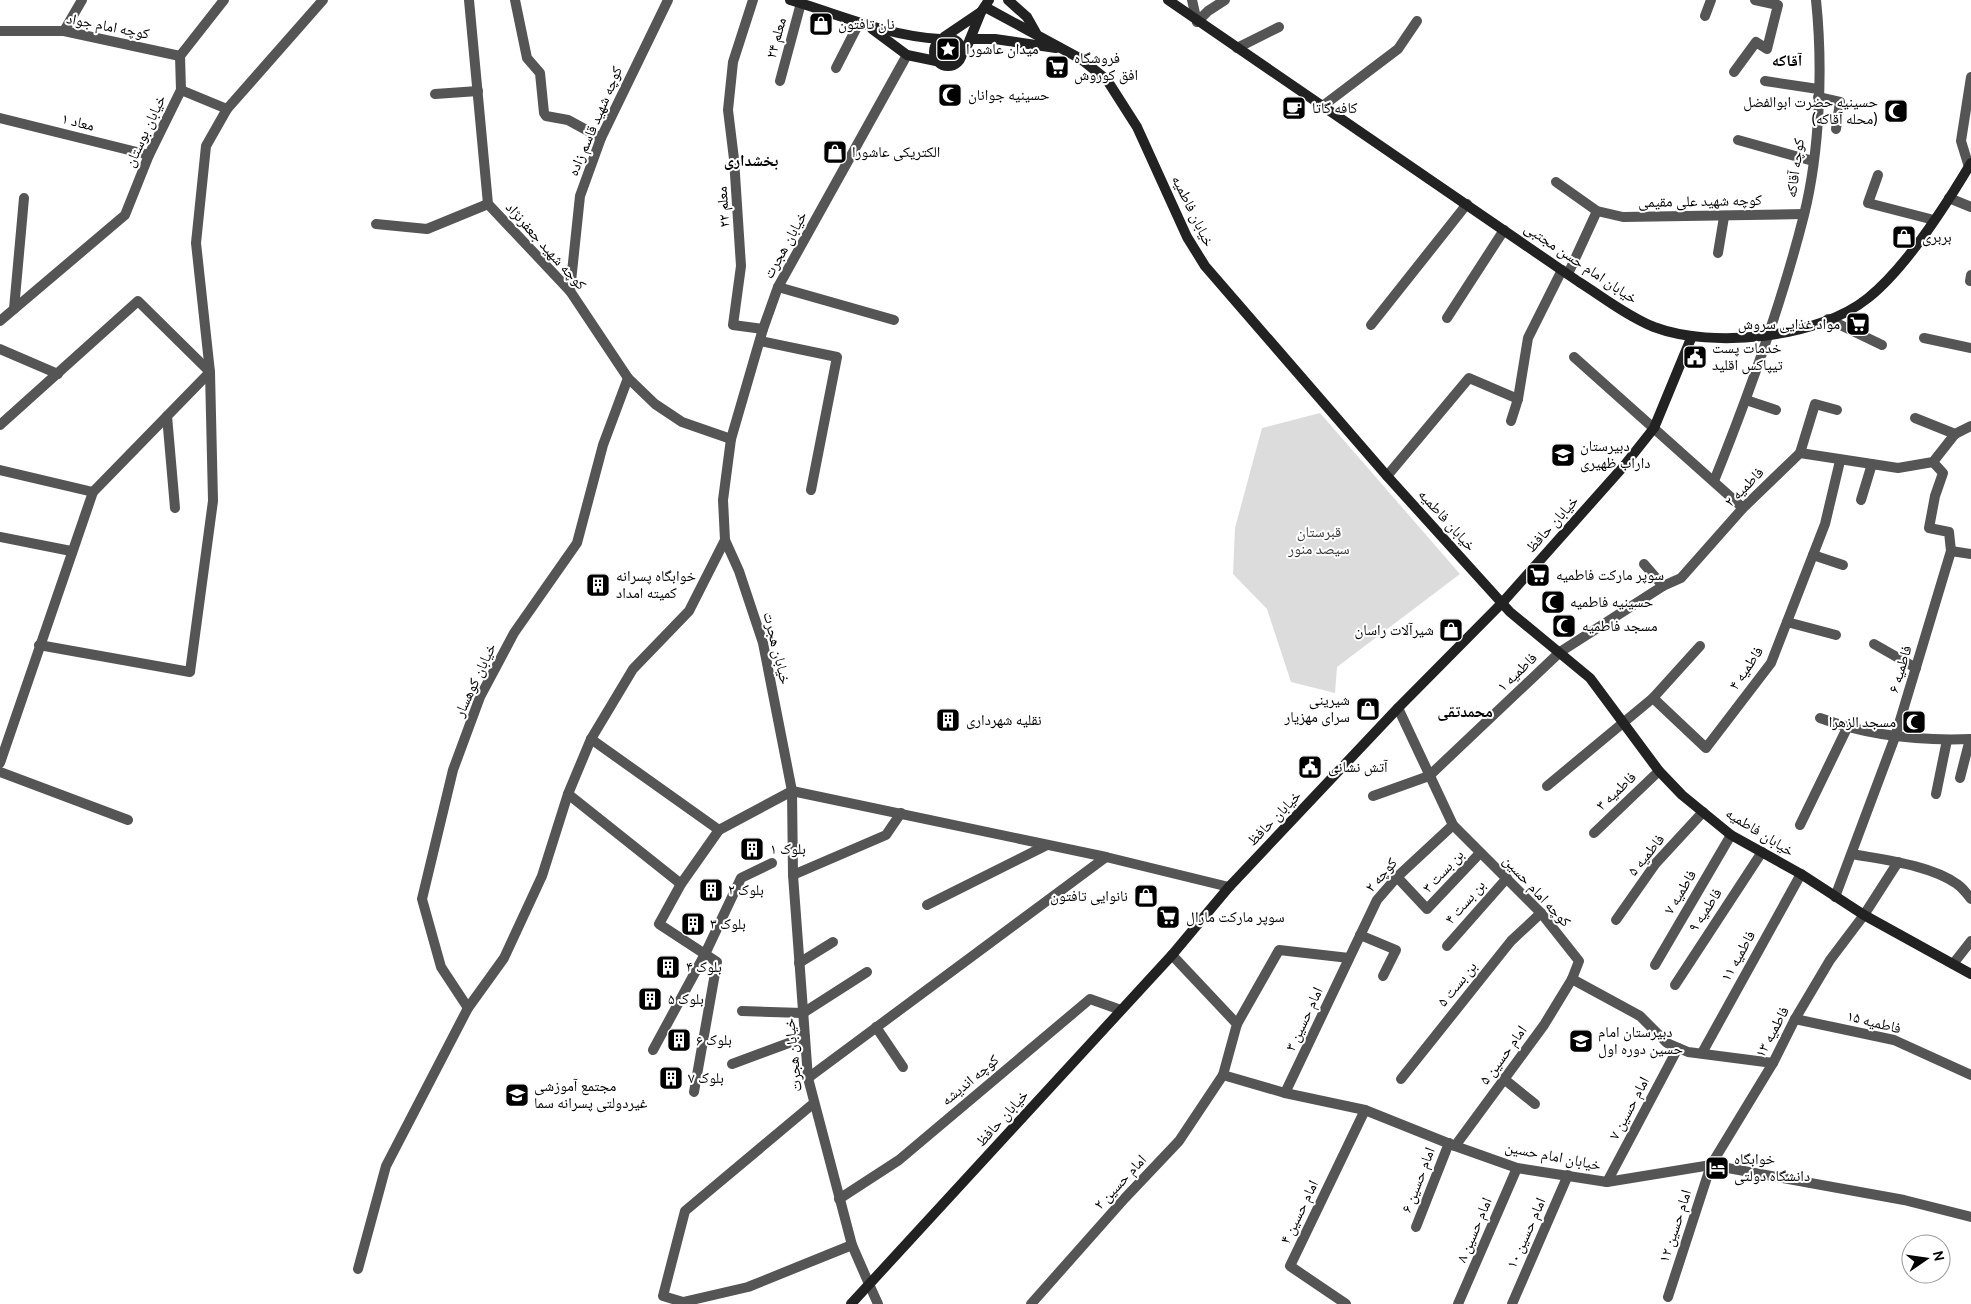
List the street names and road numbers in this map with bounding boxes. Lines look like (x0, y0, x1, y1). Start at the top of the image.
street label: کوچه امام جواد (65, 9, 151, 44)
street label: معلم ۲۴ (762, 15, 791, 61)
street label: کوچه شهید قاسم زاده (564, 63, 627, 179)
street label: خیابان بوستان (120, 92, 171, 170)
street label: معاد ۱ (60, 109, 96, 135)
street label: کوچه آقاکه (1782, 137, 1808, 199)
street label: خیابان فاطمیه (1167, 172, 1218, 250)
street label: معلم ۲۲ (713, 185, 734, 228)
street label: کوچه شهید علی مقیمی (1638, 191, 1762, 212)
street label: کوچه شهید جعفرنژاد (502, 198, 590, 294)
street label: خیابان هجرت (759, 208, 812, 282)
street label: خیابان امام حسن مجتبی (1521, 219, 1641, 309)
street label: فاطمیه ۲ (1720, 463, 1768, 511)
street label: خیابان فاطمیه (1414, 485, 1480, 556)
street label: خیابان حافظ (1522, 492, 1583, 557)
street label: خیابان هجرت (758, 610, 795, 687)
street label: خیابان کوهسار (450, 640, 501, 721)
street label: فاطمیه ۴ (1725, 643, 1767, 693)
street label: فاطمیه ۶ (1884, 643, 1916, 695)
street label: فاطمیه ۱ (1493, 649, 1541, 695)
street label: فاطمیه ۳ (1592, 768, 1640, 814)
street label: خیابان حافظ (1243, 786, 1306, 850)
street label: خیابان فاطمیه (1722, 804, 1798, 861)
street label: فاطمیه ۵ (1624, 830, 1668, 880)
street label: بن بست ۳ (1418, 846, 1468, 897)
street label: کوچه امام حسین (1498, 851, 1575, 931)
street label: کوچه ۲ (1361, 854, 1401, 896)
street label: فاطمیه ۷ (1660, 867, 1700, 917)
street label: بن بست ۴ (1441, 876, 1490, 928)
street label: فاطمیه ۹ (1684, 885, 1726, 935)
street label: فاطمیه ۱۱ (1717, 927, 1759, 985)
street label: بن بست ۵ (1433, 958, 1481, 1011)
street label: امام حسین ۳ (1281, 984, 1328, 1054)
street label: فاطمیه ۱۳ (1751, 1003, 1793, 1061)
street label: فاطمیه ۱۵ (1845, 1007, 1903, 1037)
street label: خیابان هجرت (780, 1017, 807, 1093)
street label: امام حسین ۵ (1476, 1022, 1531, 1089)
street label: کوچه اندیشه (938, 1051, 1002, 1109)
street label: امام حسین ۷ (1605, 1073, 1654, 1143)
street label: خیابان حافظ (972, 1086, 1033, 1151)
street label: خیابان امام حسین (1503, 1138, 1603, 1175)
street label: امام حسین ۶ (1397, 1145, 1440, 1216)
street label: امام حسین ۲ (1090, 1151, 1151, 1214)
street label: امام حسین ۴ (1276, 1177, 1323, 1247)
street label: امام حسین ۱۲ (1655, 1187, 1696, 1265)
street label: امام حسین ۸ (1452, 1195, 1497, 1266)
street label: امام حسین ۱۰ (1502, 1195, 1550, 1272)

